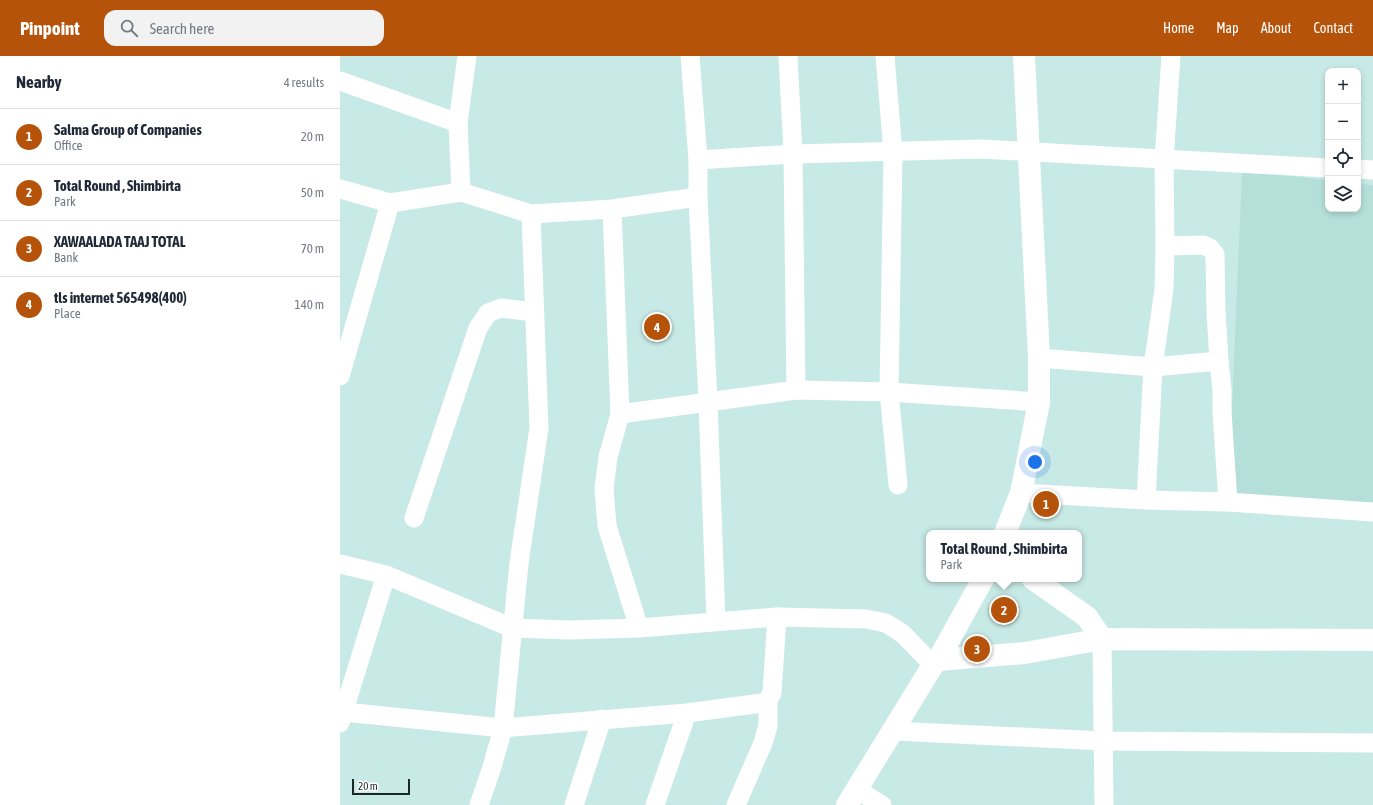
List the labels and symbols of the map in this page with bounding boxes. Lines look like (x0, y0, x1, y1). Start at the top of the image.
pin: 4 (644, 312, 670, 342)
your location (1025, 452, 1045, 472)
pin: 1 (1033, 489, 1059, 519)
pin: 2 (991, 595, 1017, 625)
pin: 3 (964, 634, 990, 664)
scale bar (352, 777, 410, 796)

